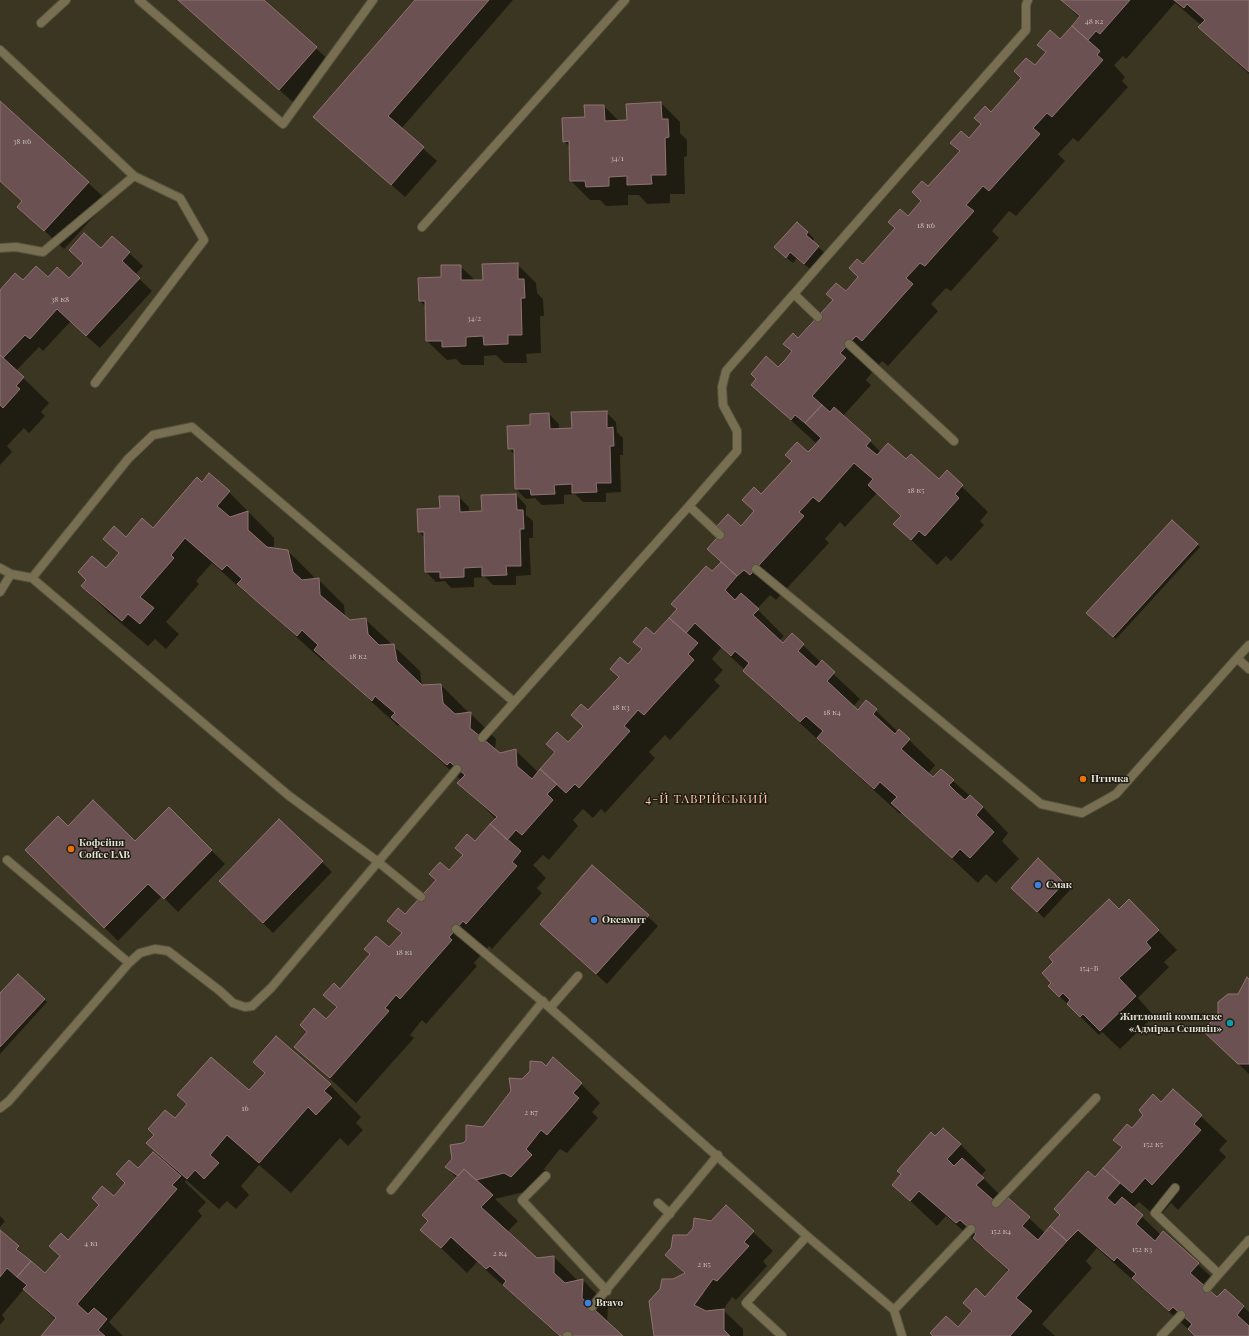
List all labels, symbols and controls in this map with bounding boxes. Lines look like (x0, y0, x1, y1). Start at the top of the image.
house number: 48 к2 (1085, 16, 1103, 26)
house number: 38 к6 (13, 136, 31, 146)
house number: 34/1 (610, 153, 624, 163)
house number: 18 к6 (917, 220, 935, 230)
house number: 38 к8 (51, 294, 69, 304)
house number: 34/2 (467, 313, 481, 323)
house number: 18 к5 (907, 485, 925, 495)
house number: 18 к2 (349, 651, 367, 661)
house number: 18 к3 (612, 702, 630, 712)
house number: 18 к4 (823, 707, 841, 717)
place label: Птичка (1091, 773, 1129, 785)
marker: Птичка (1078, 774, 1088, 784)
district label: 4-Й ТАВРІЙСЬКИЙ (645, 792, 769, 806)
place label: Кофейня Coffee LAB (79, 837, 130, 860)
marker: Кофейня Coffee LAB (66, 844, 76, 854)
place label: Смак (1046, 879, 1072, 891)
marker: Смак (1033, 880, 1043, 890)
place label: Оксамит (602, 914, 646, 926)
marker: Оксамит (589, 915, 599, 925)
house number: 18 к1 (396, 947, 412, 957)
house number: 154-Б (1080, 963, 1098, 973)
place label: Житловий комплекс «Адмірал Сенявін» (1120, 1011, 1222, 1034)
marker: Житловий комплекс «Адмірал Сенявін» (1225, 1018, 1235, 1028)
house number: 16 (241, 1103, 249, 1113)
house number: 2 к7 (524, 1107, 538, 1117)
house number: 152 к5 (1143, 1139, 1163, 1149)
house number: 152 к4 (991, 1226, 1011, 1236)
house number: 4 к1 (84, 1238, 98, 1248)
house number: 152 к3 (1132, 1244, 1152, 1254)
house number: 2 к4 (493, 1248, 507, 1258)
house number: 2 к5 (697, 1259, 711, 1269)
place label: Bravo (596, 1297, 623, 1309)
marker: Bravo (583, 1298, 593, 1308)

